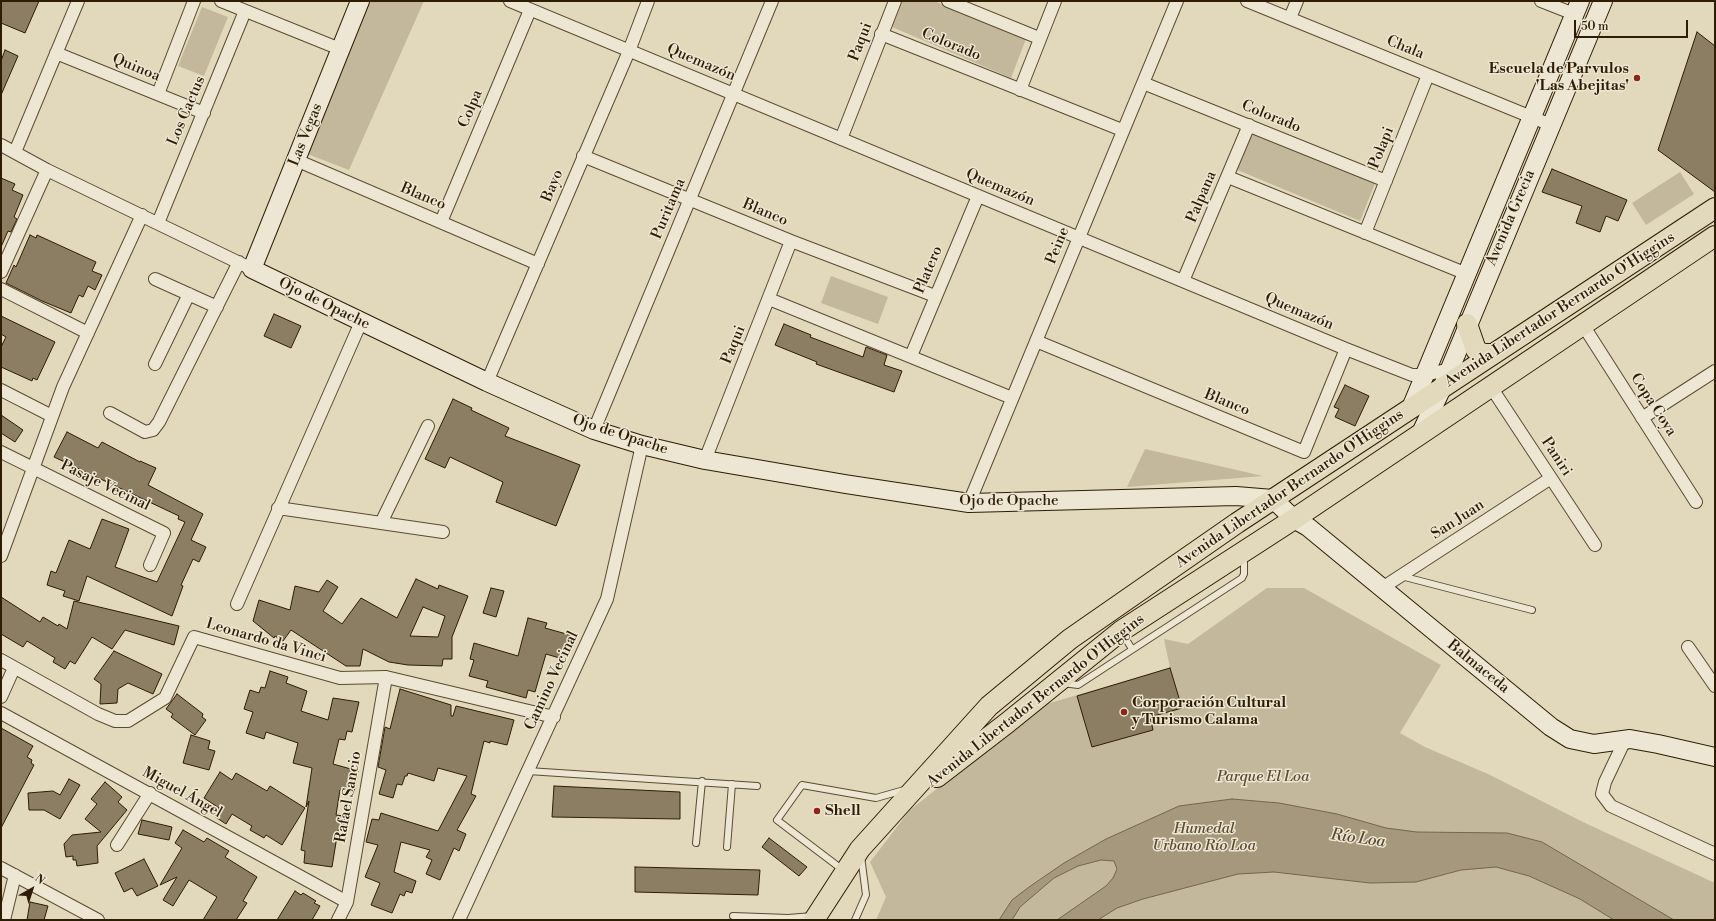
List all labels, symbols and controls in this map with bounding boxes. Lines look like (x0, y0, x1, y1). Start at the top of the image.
scale bar (1576, 12, 1690, 38)
text: 50 m (1581, 19, 1609, 34)
street label: Paqui (845, 20, 877, 64)
street label: Colorado (919, 25, 983, 65)
street label: Chala (1384, 32, 1426, 64)
street label: Quemazón (664, 40, 738, 86)
street label: Quinoa (109, 50, 163, 86)
place label: Escuela de Parvulos 'Las Abejitas' (1489, 60, 1629, 95)
street label: Los Cactus (164, 73, 210, 149)
marker: Escuela de Parvulos 'Las Abejitas' (1632, 73, 1642, 83)
street label: Colpa (455, 87, 487, 131)
street label: Colorado (1239, 97, 1303, 137)
street label: Las Vegas (285, 101, 327, 169)
street label: Polapi (1366, 125, 1398, 171)
street label: Quemazón (963, 165, 1037, 211)
street label: Bayo (538, 167, 568, 205)
street label: Avenida Grecia (1483, 167, 1539, 269)
street label: Palpana (1183, 168, 1221, 226)
street label: Puritama (648, 176, 690, 242)
street label: Blanco (398, 179, 448, 215)
street label: Blanco (740, 195, 790, 231)
street label: Peine (1042, 225, 1074, 267)
street label: Avenida Libertador Bernardo O'Higgins (1442, 229, 1678, 391)
street label: Platero (911, 244, 947, 296)
street label: Ojo de Opache (275, 274, 373, 334)
street label: Quemazón (1262, 289, 1336, 335)
street label: Paqui (718, 323, 750, 367)
street label: Copa Coya (1626, 370, 1680, 440)
street label: Blanco (1202, 386, 1252, 420)
street label: Avenida Libertador Bernardo O'Higgins (1173, 406, 1407, 572)
street label: Ojo de Opache (570, 411, 670, 459)
street label: Paniri (1537, 434, 1575, 480)
street label: Pasaje Vecinal (57, 457, 153, 515)
street label: Ojo de Opache (959, 492, 1059, 510)
street label: San Juan (1428, 496, 1488, 544)
street label: Avenida Libertador Bernardo O'Higgins (924, 611, 1148, 791)
street label: Leonardo da Vinci (204, 615, 328, 667)
street label: Camino Vecinal (521, 629, 583, 733)
street label: Balmaceda (1443, 637, 1513, 697)
place label: Corporación Cultural y Turismo Calama (1132, 694, 1286, 729)
marker: Corporación Cultural y Turismo Calama (1119, 707, 1129, 717)
street label: Rafael Sancio (332, 750, 366, 844)
street label: Miguel Ángel (139, 764, 225, 822)
park label: Parque El Loa (1217, 768, 1309, 786)
place label: Shell (825, 802, 861, 820)
marker: Shell (812, 806, 822, 816)
park label: Humedal Urbano Río Loa (1152, 820, 1256, 855)
water label: Río Loa (1330, 826, 1386, 852)
north arrow (12, 869, 52, 909)
text: N (32, 871, 47, 888)

